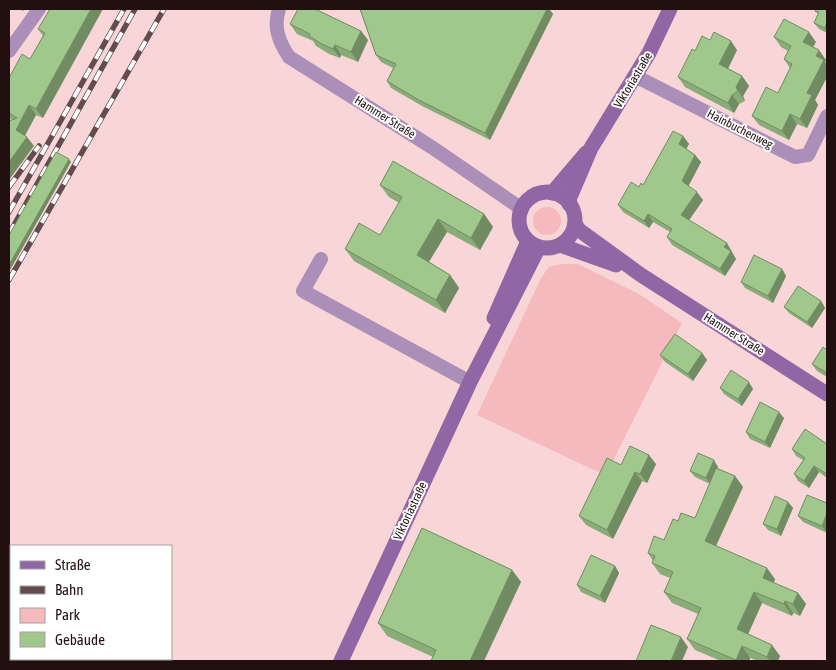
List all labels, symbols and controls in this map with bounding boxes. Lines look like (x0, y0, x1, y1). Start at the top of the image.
street label: Viktoriastraße (611, 50, 655, 110)
street label: Hammer Straße (352, 93, 418, 141)
street label: Hainbuchenweg (705, 106, 776, 152)
street label: Hammer Straße (701, 310, 767, 358)
street label: Viktoriastraße (390, 480, 430, 542)
legend (10, 545, 172, 660)
text: Straße (55, 556, 91, 573)
text: Bahn (55, 581, 84, 598)
text: Park (55, 606, 80, 623)
text: Gebäude (55, 631, 105, 648)

